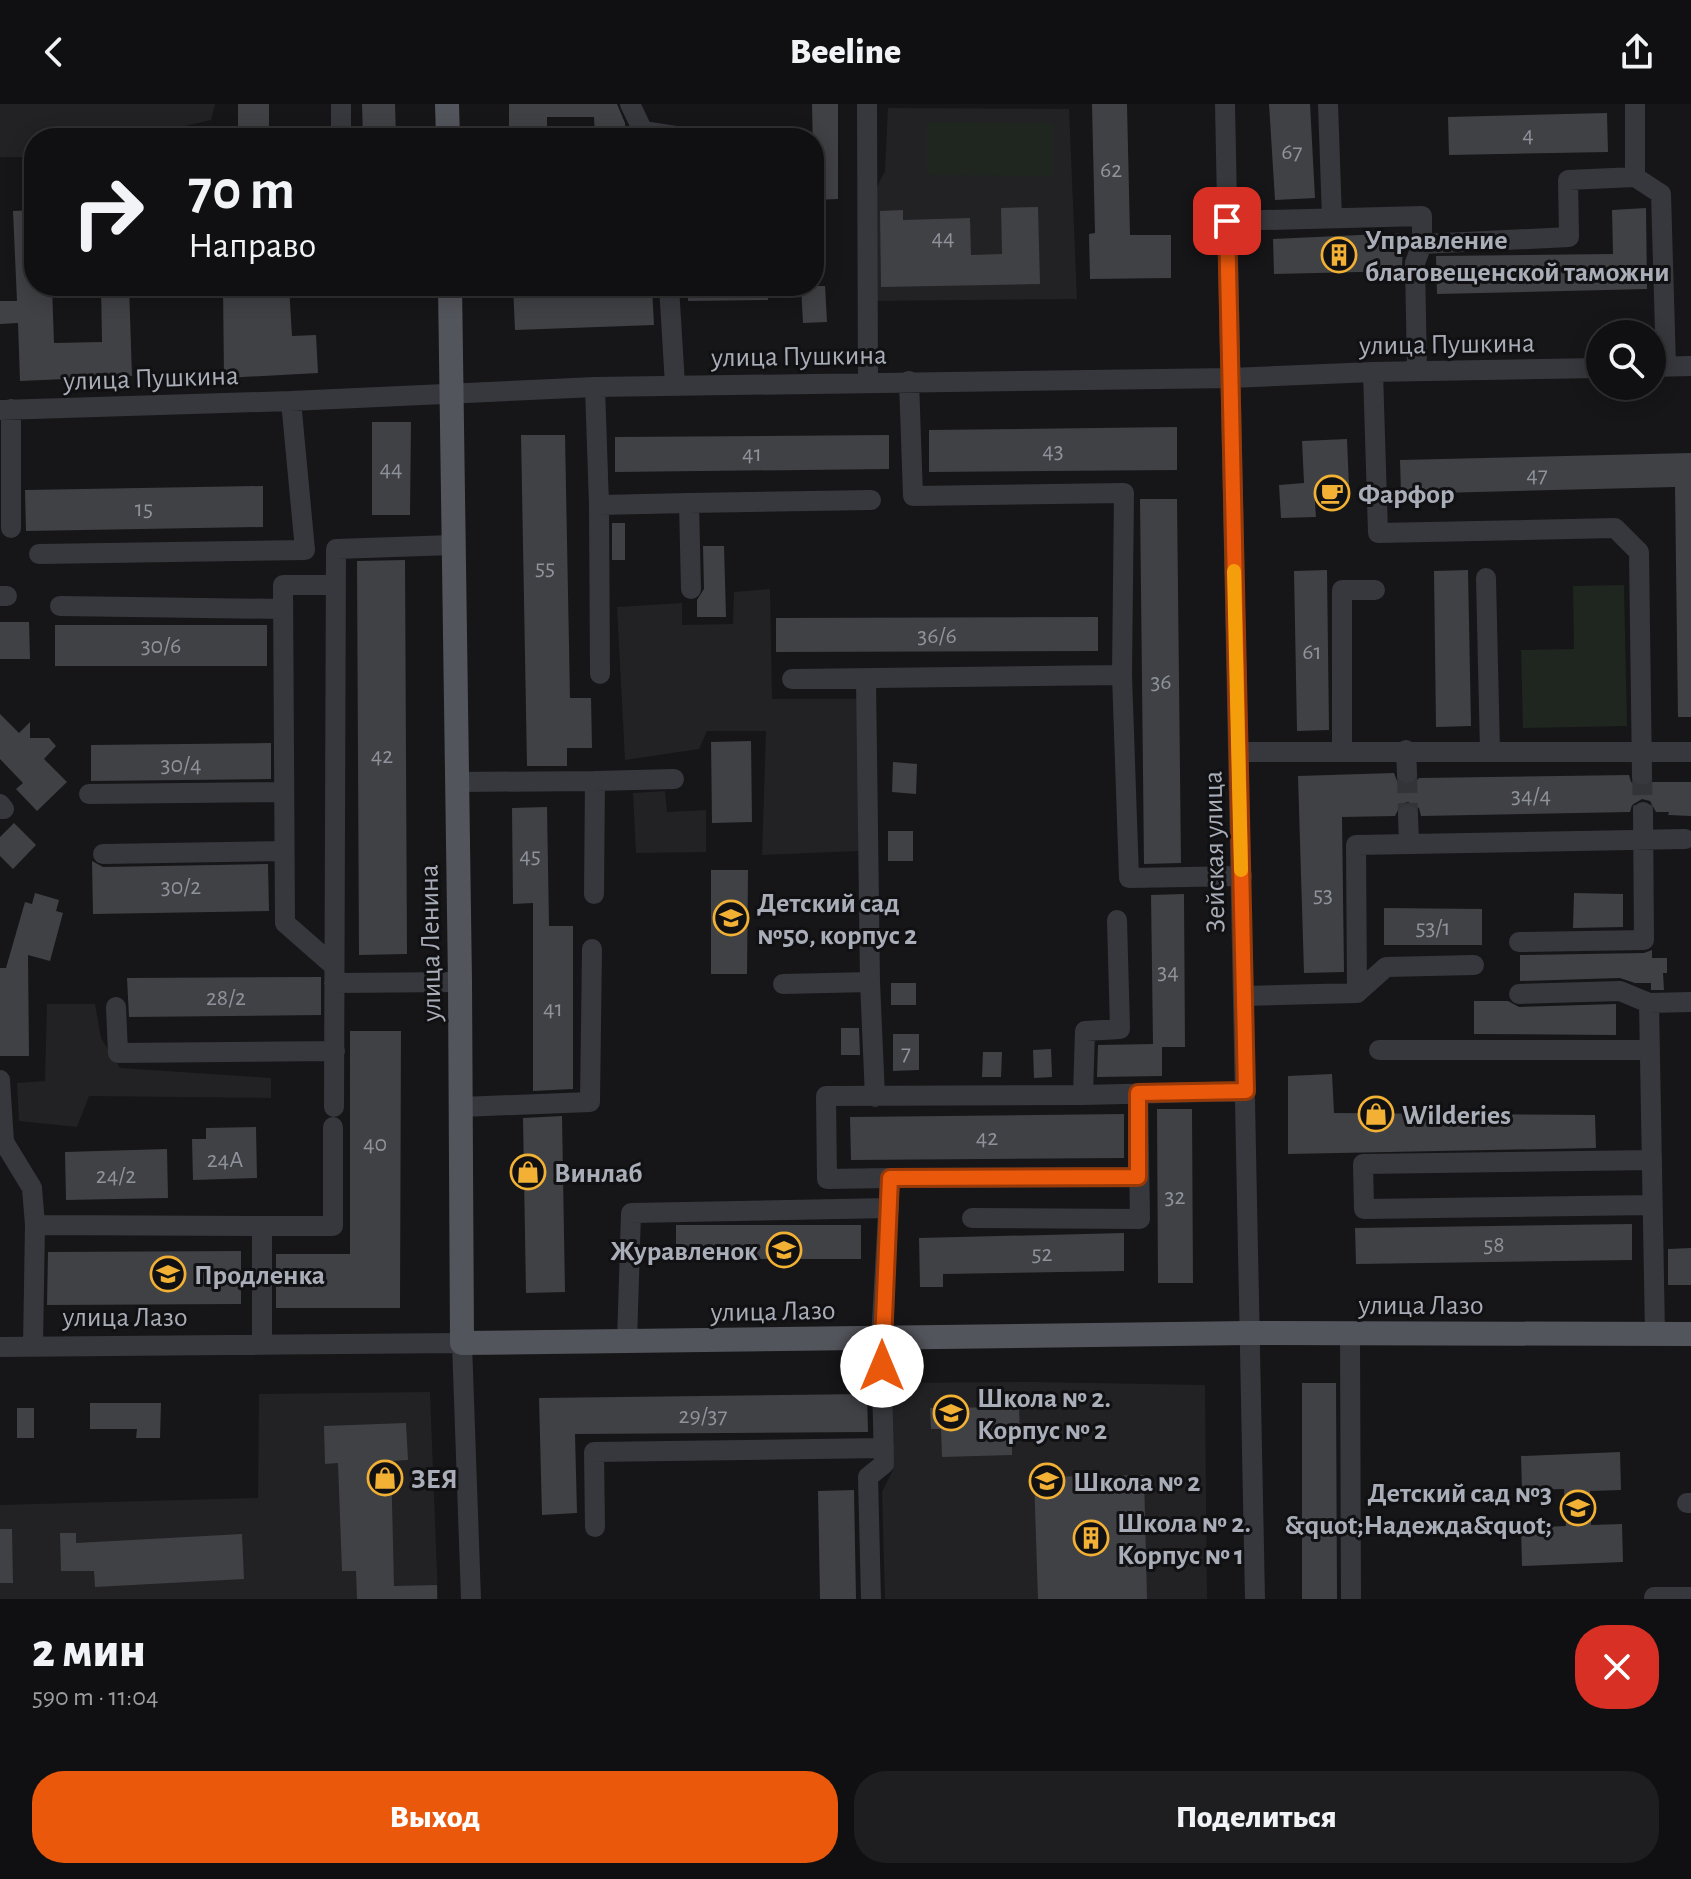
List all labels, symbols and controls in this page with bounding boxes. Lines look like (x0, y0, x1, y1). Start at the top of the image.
icon: back (32, 30, 76, 74)
icon: share (1615, 30, 1659, 74)
text: Beeline (790, 34, 901, 70)
house number: 4 (1522, 123, 1534, 147)
house number: 67 (1281, 140, 1303, 164)
house number: 62 (1100, 158, 1122, 182)
icon: right (56, 160, 160, 264)
text: 70 m (188, 163, 295, 219)
pin (1193, 187, 1261, 255)
icon: arrive (1205, 199, 1249, 243)
house number: 44 (931, 226, 955, 250)
place label: Управление благовещенской таможни (1365, 227, 1670, 287)
text: Направо (188, 228, 316, 264)
building icon: Управление благовещенской таможни (1320, 236, 1358, 274)
map controls (1586, 320, 1666, 400)
button: search (1586, 320, 1666, 400)
street label: улица Пушкина (1358, 329, 1535, 361)
street label: улица Пушкина (710, 341, 887, 373)
street label: улица Пушкина (62, 362, 240, 396)
house number: 43 (1042, 439, 1064, 463)
house number: 41 (742, 442, 762, 466)
house number: 44 (379, 457, 403, 481)
house number: 47 (1526, 463, 1548, 487)
cafe icon: Фарфор (1313, 474, 1351, 512)
place label: Фарфор (1358, 481, 1455, 509)
house number: 15 (135, 497, 153, 521)
house number: 55 (535, 556, 555, 580)
house number: 36/6 (917, 624, 957, 648)
house number: 30/6 (141, 634, 181, 658)
house number: 61 (1302, 640, 1322, 664)
house number: 36 (1150, 670, 1172, 694)
house number: 42 (371, 744, 393, 768)
house number: 30/4 (161, 753, 202, 777)
street label: Зейская улица (1200, 770, 1230, 933)
house number: 34/4 (1511, 784, 1551, 808)
house number: 45 (519, 844, 541, 868)
street label: улица Ленина (416, 864, 446, 1023)
house number: 30/2 (161, 875, 201, 899)
house number: 53 (1313, 883, 1333, 907)
place label: Детский сад №50, корпус 2 (757, 890, 917, 950)
school or university icon: Детский сад №50, корпус 2 (712, 899, 750, 937)
house number: 53/1 (1415, 916, 1451, 940)
house number: 34 (1157, 960, 1179, 984)
house number: 28/2 (206, 986, 246, 1010)
house number: 41 (543, 997, 563, 1021)
house number: 7 (901, 1041, 911, 1065)
shop icon: Wilderies (1357, 1095, 1395, 1133)
place label: Wilderies (1402, 1102, 1511, 1130)
house number: 42 (976, 1126, 998, 1150)
house number: 40 (363, 1132, 387, 1156)
house number: 24А (207, 1148, 243, 1172)
shop icon: Винлаб (509, 1153, 547, 1191)
place label: Винлаб (554, 1160, 643, 1188)
house number: 24/2 (96, 1164, 136, 1188)
house number: 32 (1165, 1185, 1185, 1209)
school or university icon: Журавленок (765, 1231, 803, 1269)
house number: 58 (1483, 1233, 1505, 1257)
place label: Журавленок (610, 1238, 758, 1266)
house number: 52 (1032, 1242, 1053, 1266)
school or university icon: Продленка (149, 1255, 187, 1293)
place label: Продленка (194, 1262, 325, 1290)
street label: улица Лазо (1358, 1292, 1483, 1320)
street label: улица Лазо (709, 1297, 836, 1327)
street label: улица Лазо (62, 1304, 187, 1332)
position arrow (840, 1324, 924, 1408)
place label: Школа № 2. Корпус № 2 (977, 1385, 1111, 1445)
school or university icon: Школа № 2. Корпус № 2 (932, 1394, 970, 1432)
house number: 29/37 (679, 1404, 727, 1428)
shop icon: ЗЕЯ (366, 1459, 404, 1497)
school or university icon: Школа № 2 (1028, 1462, 1066, 1500)
place label: ЗЕЯ (411, 1466, 458, 1494)
place label: Школа № 2 (1073, 1469, 1201, 1497)
place label: Детский сад №3 &quot;Надежда&quot; (1285, 1480, 1552, 1540)
school or university icon: Детский сад №3 &quot;Надежда&quot; (1559, 1489, 1597, 1527)
place label: Школа № 2. Корпус № 1 (1117, 1510, 1251, 1570)
building icon: Школа № 2. Корпус № 1 (1072, 1519, 1110, 1557)
button: close (1575, 1625, 1659, 1709)
text: 2 мин (32, 1628, 146, 1676)
text: 590 m · 11:04 (32, 1684, 159, 1710)
button: Выход (32, 1771, 838, 1863)
button: Поделиться (854, 1771, 1659, 1863)

